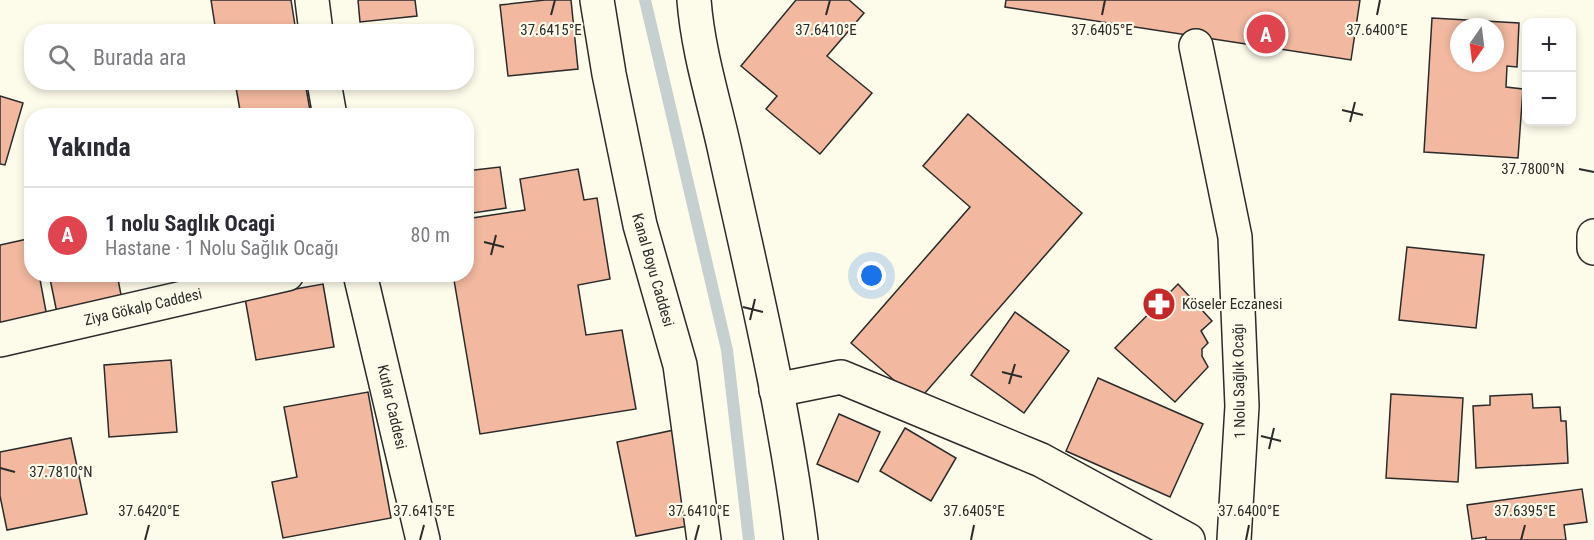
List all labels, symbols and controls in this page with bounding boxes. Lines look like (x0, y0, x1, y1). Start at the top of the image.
pin: A (1246, 12, 1286, 57)
north arrow (1450, 18, 1504, 72)
map controls (1522, 18, 1576, 126)
button: + (1522, 18, 1576, 72)
text: 37.6415°E (520, 21, 582, 39)
text: 37.6410°E (795, 21, 857, 39)
text: 37.6405°E (1071, 21, 1133, 39)
text: 37.6400°E (1346, 21, 1408, 39)
search box (24, 24, 474, 90)
icon: search (45, 41, 78, 74)
text: Burada ara (93, 45, 186, 70)
button: − (1522, 72, 1576, 126)
text: Yakında (48, 132, 131, 162)
text: 37.7800°N (1501, 160, 1565, 178)
text: 1 nolu Saglık Ocagi (105, 211, 275, 236)
street label: Kanal Boyu Caddesi (628, 211, 678, 329)
text: A (62, 223, 73, 247)
text: 80 m (411, 223, 450, 247)
text: Hastane · 1 Nolu Sağlık Ocağı (105, 236, 339, 260)
your location (857, 261, 886, 290)
street label: Ziya Gökalp Caddesi (82, 285, 204, 329)
pharmacy icon: Köseler Eczanesi (1141, 286, 1177, 322)
place label: Köseler Eczanesi (1182, 295, 1282, 313)
street label: 1 Nolu Sağlık Ocağı (1229, 323, 1249, 439)
street label: Kutlar Caddesi (374, 363, 410, 451)
text: 37.7810°N (29, 463, 93, 481)
text: 37.6420°E (118, 502, 180, 520)
text: 37.6415°E (393, 502, 455, 520)
text: 37.6410°E (668, 502, 730, 520)
text: 37.6405°E (943, 502, 1005, 520)
text: 37.6400°E (1218, 502, 1280, 520)
text: 37.6395°E (1494, 502, 1556, 520)

